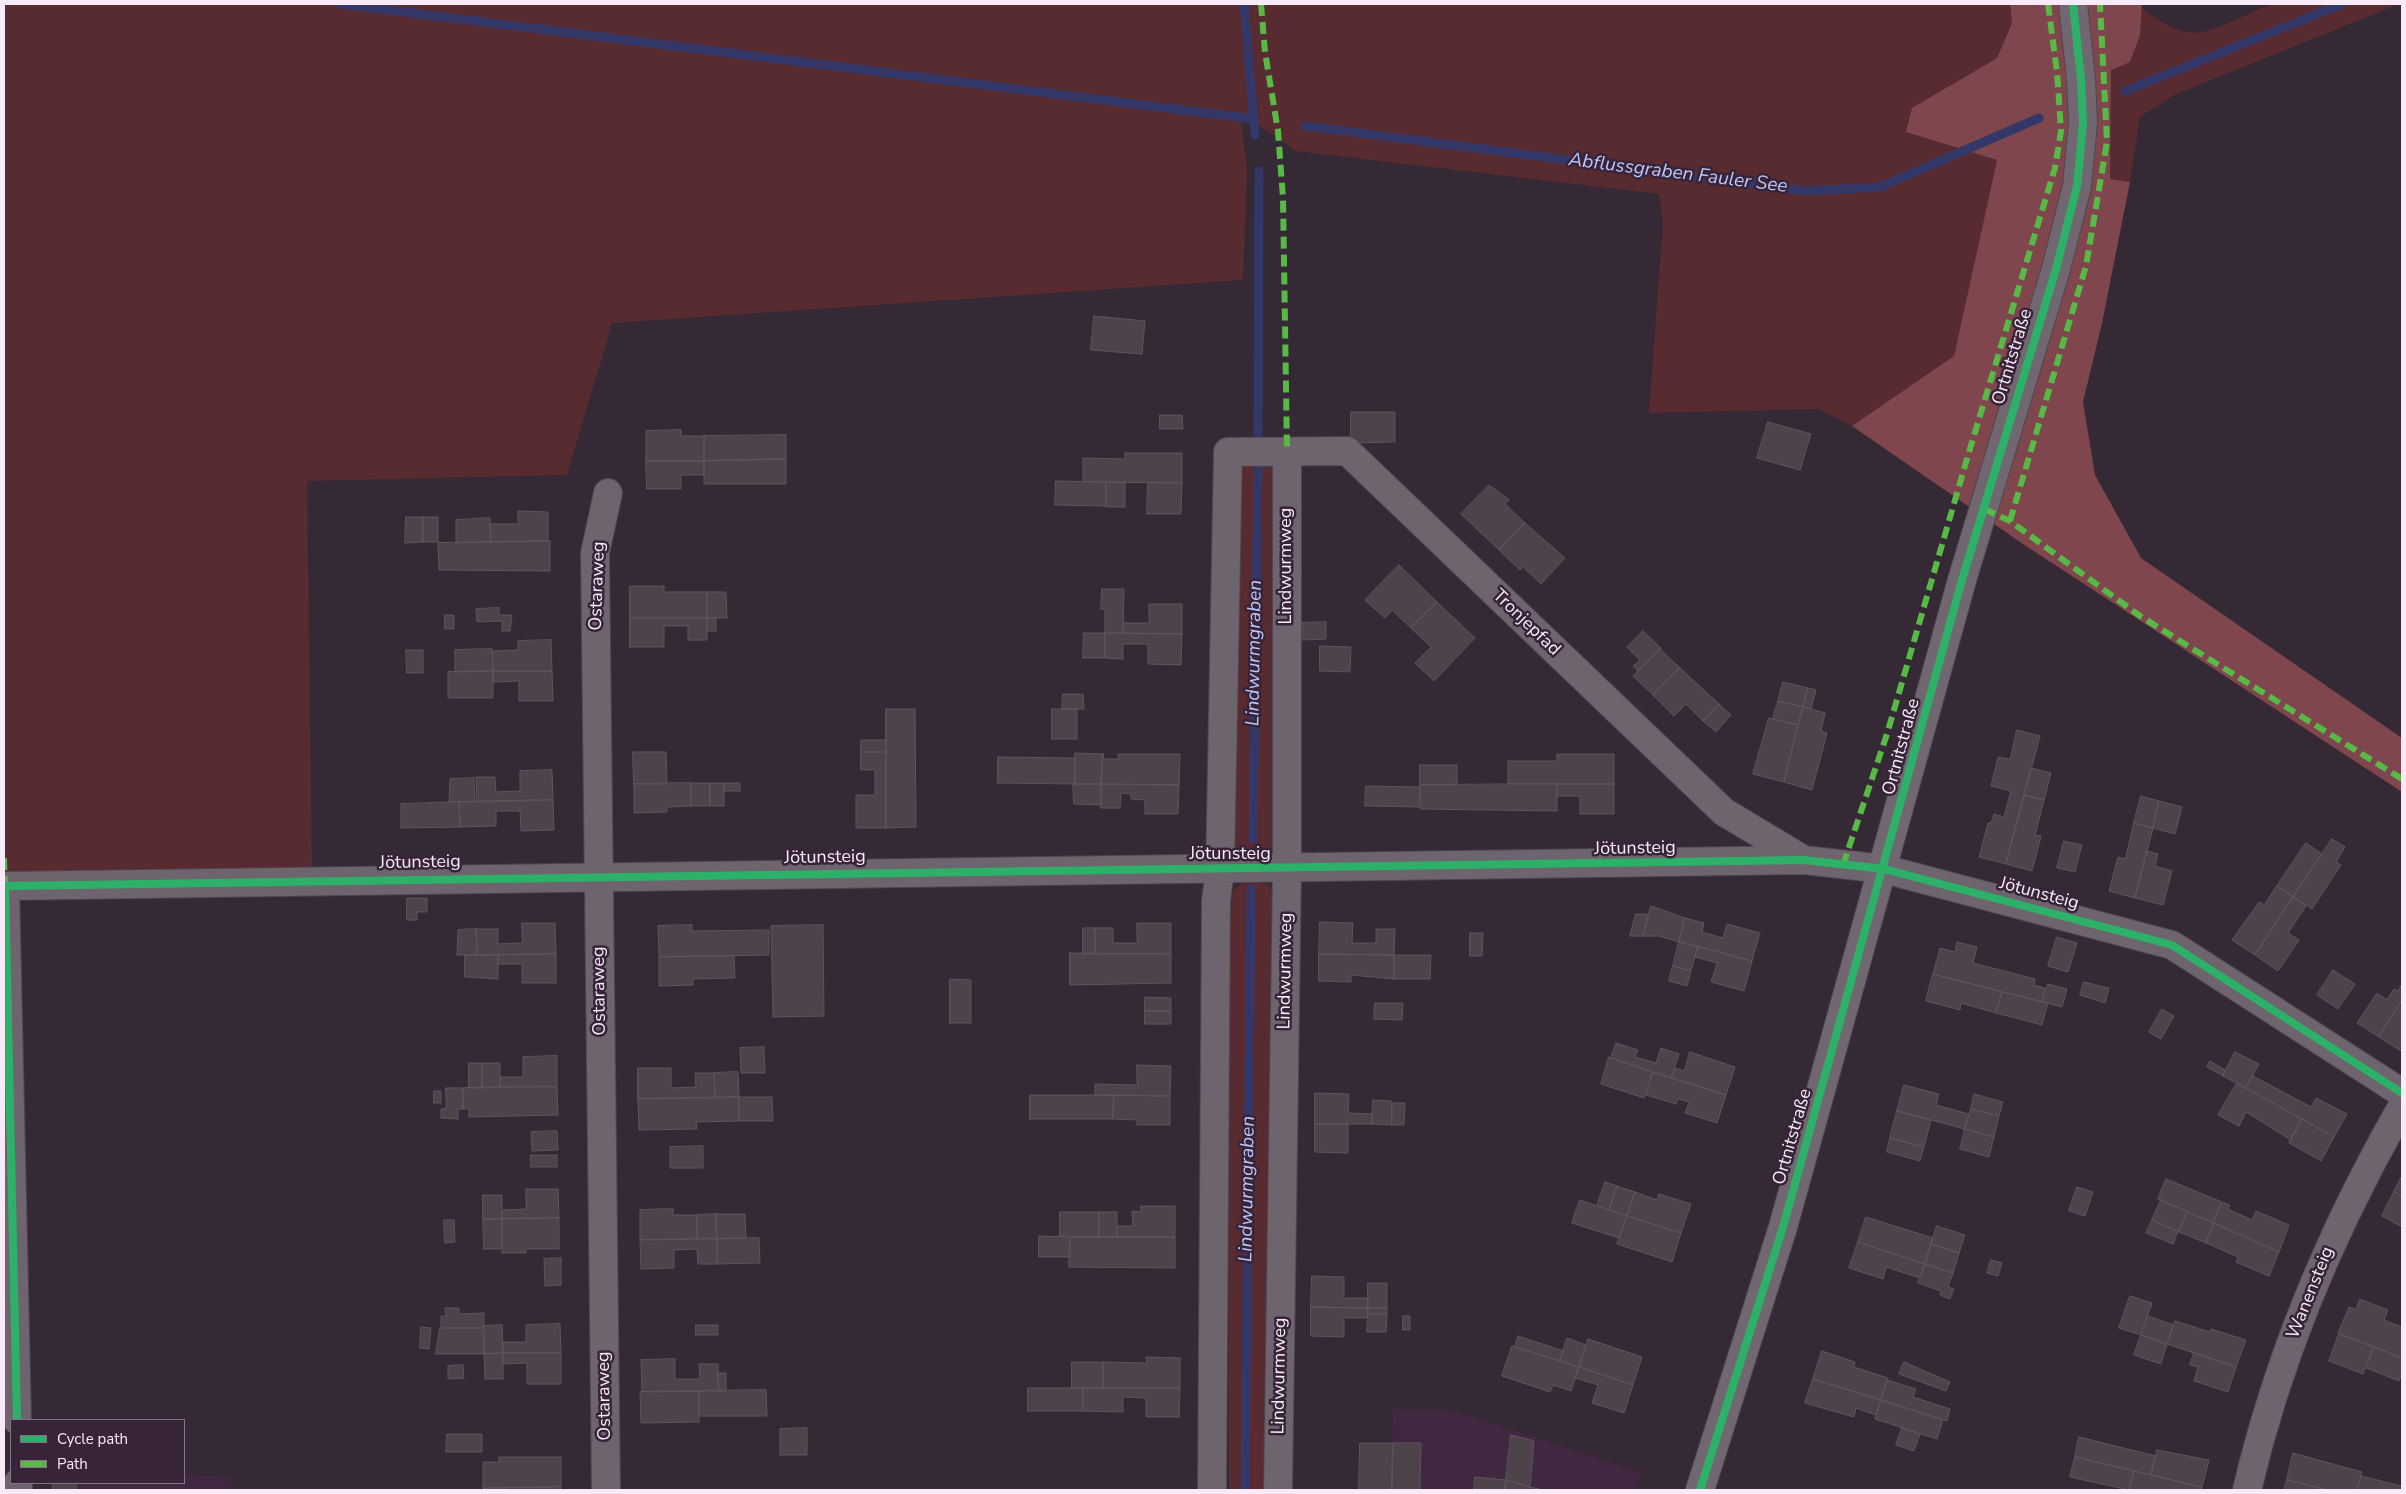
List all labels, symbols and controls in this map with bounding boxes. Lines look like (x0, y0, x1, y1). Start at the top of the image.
water label: Abflussgraben Fauler See (1567, 149, 1789, 199)
street label: Ortnitstraße (1988, 306, 2038, 408)
street label: Lindwurmweg (1276, 508, 1298, 624)
street label: Ostaraweg (586, 541, 610, 631)
water label: Lindwurmgraben (1242, 580, 1268, 726)
street label: Tronjepfad (1487, 585, 1565, 661)
street label: Ortnitstraße (1879, 696, 1925, 798)
street label: Jötunsteig (1594, 837, 1676, 861)
street label: Jötunsteig (1189, 844, 1271, 866)
street label: Jötunsteig (784, 846, 866, 870)
street label: Jötunsteig (379, 851, 461, 875)
street label: Jötunsteig (1997, 873, 2081, 915)
street label: Lindwurmweg (1274, 912, 1298, 1030)
street label: Ostaraweg (588, 946, 612, 1036)
street label: Ortnitstraße (1769, 1086, 1817, 1188)
water label: Lindwurmgraben (1235, 1116, 1261, 1262)
street label: Wanensteig (2283, 1244, 2339, 1342)
street label: Lindwurmweg (1268, 1317, 1292, 1435)
street label: Ostaraweg (593, 1351, 617, 1441)
legend (10, 1419, 185, 1484)
text: Cycle path (57, 1429, 128, 1449)
text: Path (57, 1454, 88, 1474)

